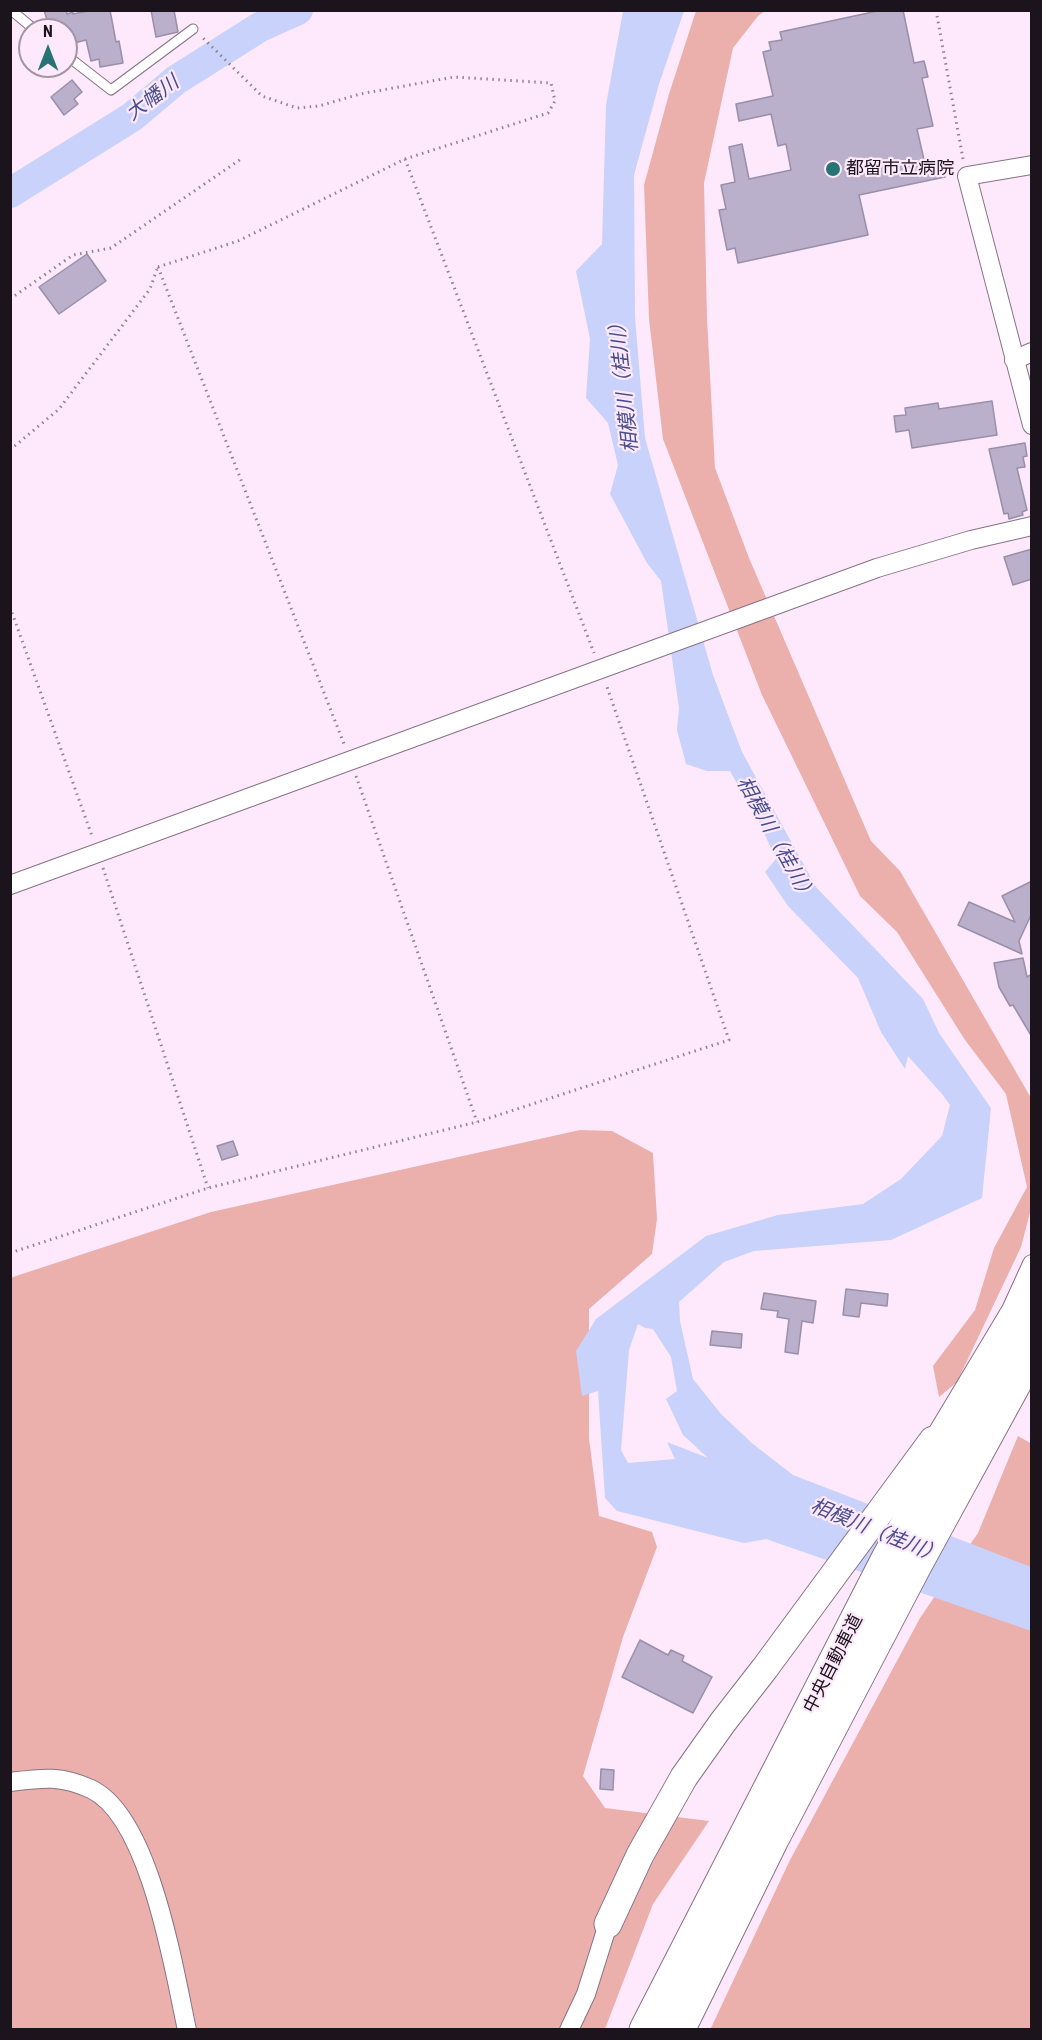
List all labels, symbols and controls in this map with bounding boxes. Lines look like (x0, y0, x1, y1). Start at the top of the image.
north arrow (18, 18, 78, 78)
text: N (43, 22, 53, 41)
water label: 大幡川 (122, 71, 184, 127)
place label: 都留市立病院 (846, 158, 954, 180)
marker: 都留市立病院 (824, 160, 842, 178)
water label: 相模川（桂川） (606, 312, 644, 454)
water label: 相模川（桂川） (731, 773, 819, 907)
water label: 相模川（桂川） (807, 1495, 945, 1569)
street label: 中央自動車道 (800, 1611, 868, 1717)

